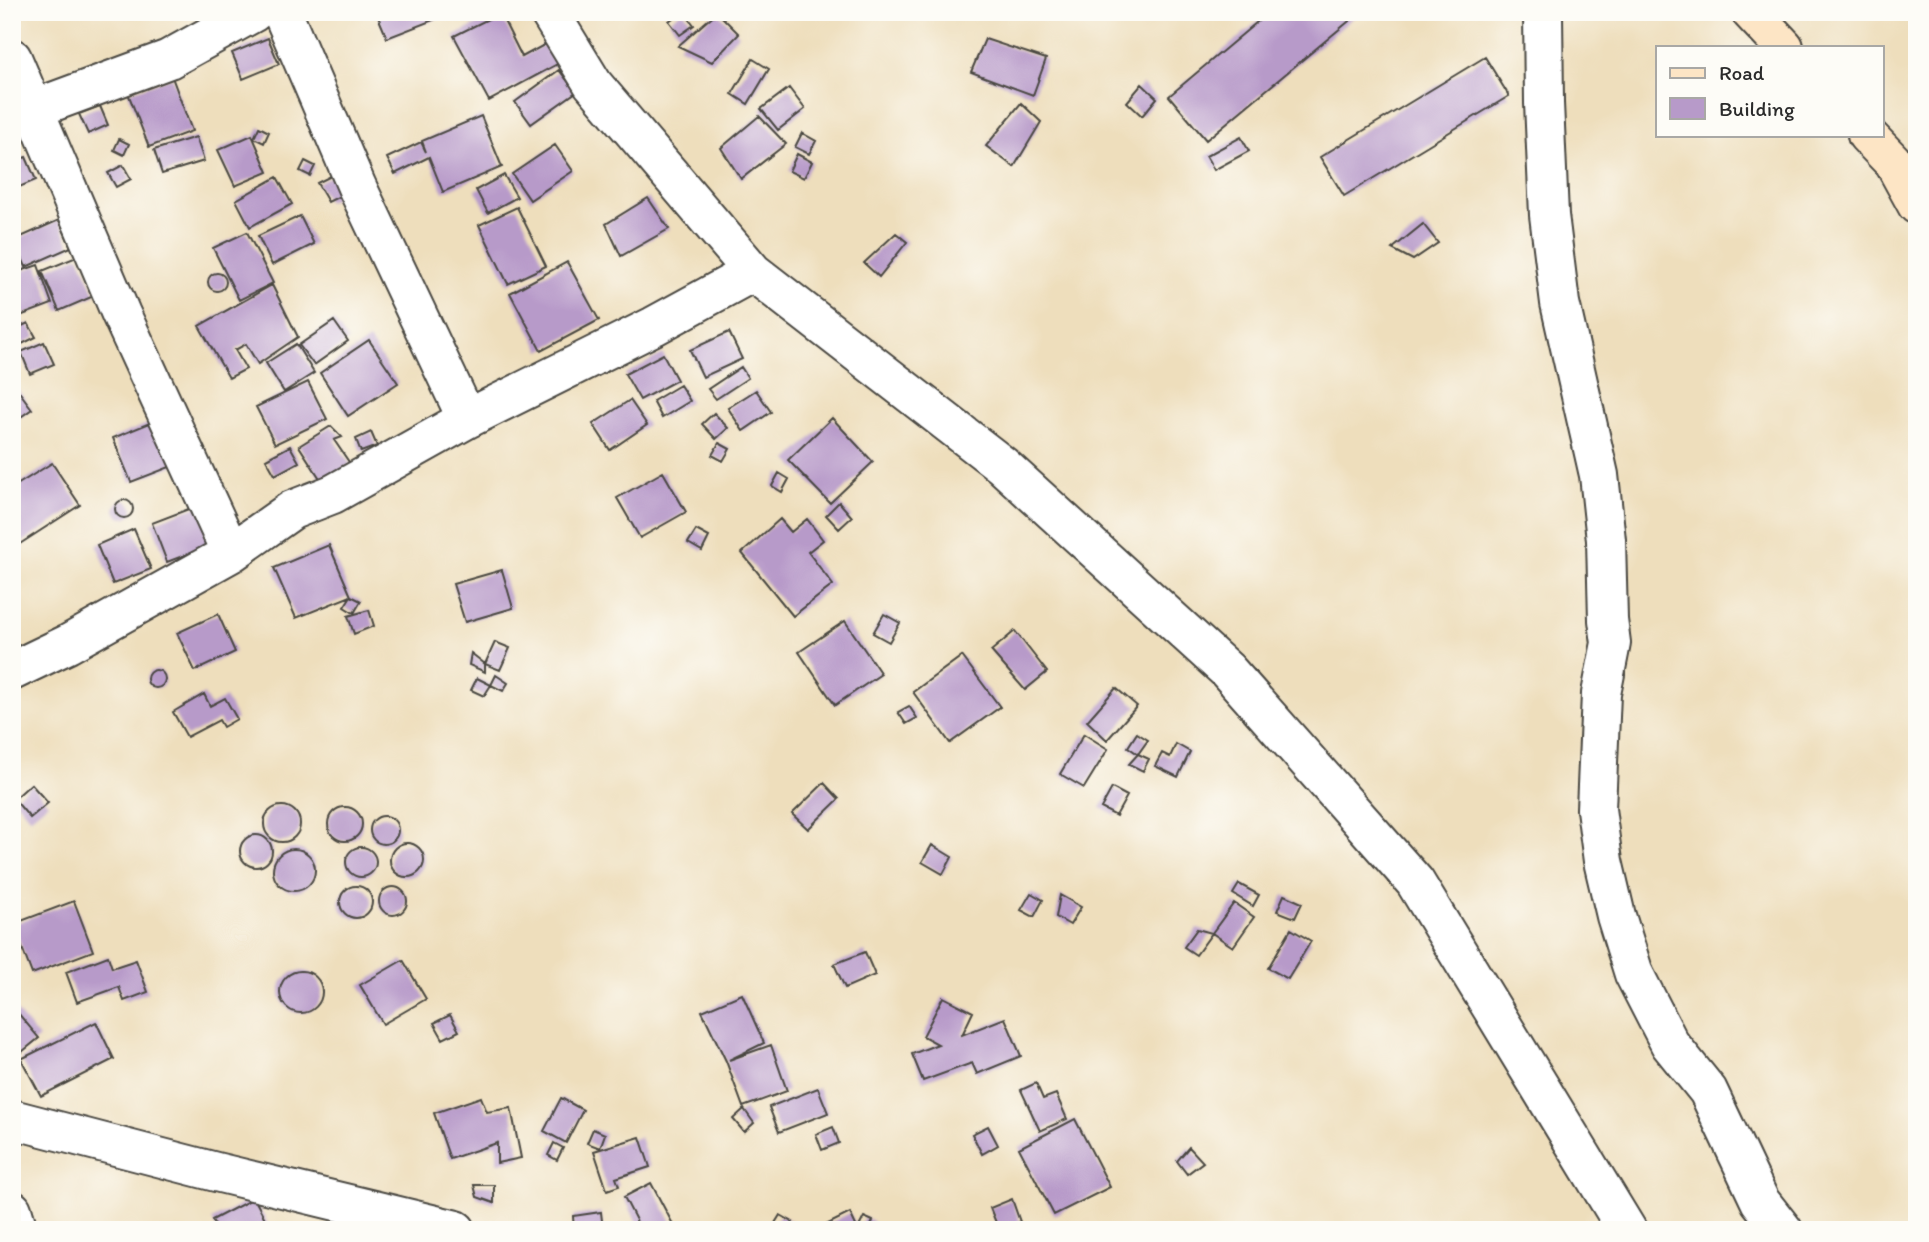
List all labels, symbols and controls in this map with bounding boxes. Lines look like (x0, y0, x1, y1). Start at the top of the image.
legend (1656, 46, 1884, 136)
text: Road (1719, 60, 1765, 85)
text: Building (1719, 96, 1795, 121)

